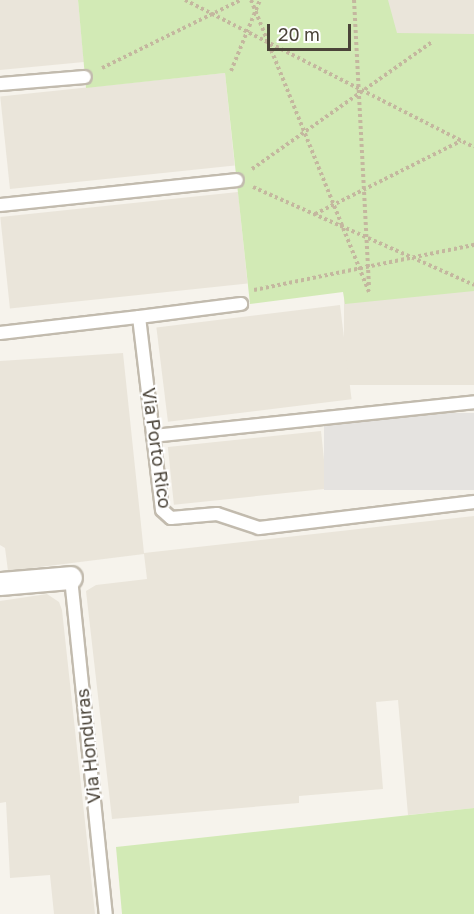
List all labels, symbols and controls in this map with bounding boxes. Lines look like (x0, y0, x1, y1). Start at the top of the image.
scale bar (270, 12, 354, 50)
text: 20 m (278, 23, 320, 45)
street label: Via Porto Rico (138, 386, 176, 510)
street label: Via Honduras (71, 687, 105, 805)

